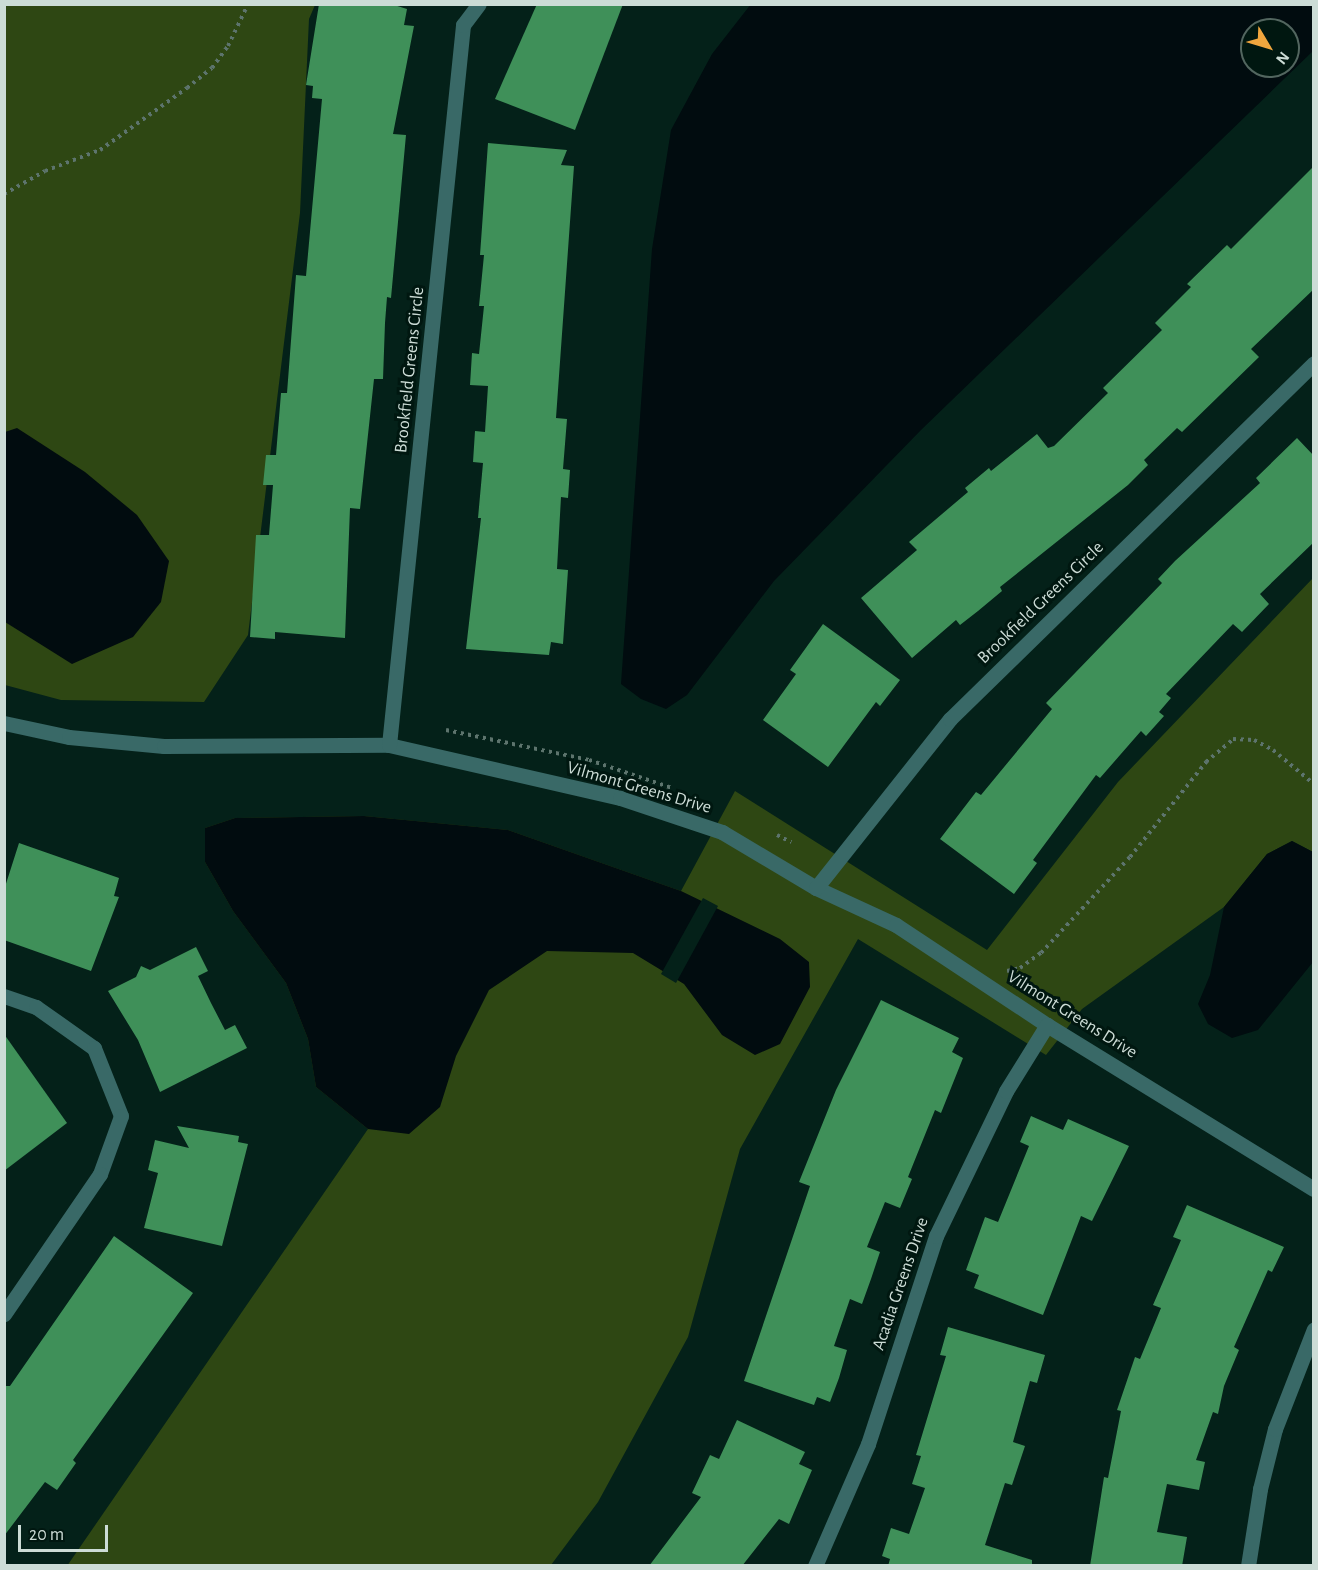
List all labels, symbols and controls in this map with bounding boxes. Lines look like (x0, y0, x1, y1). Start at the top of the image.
north arrow (1240, 18, 1300, 78)
text: N (1273, 49, 1292, 67)
street label: Brookfield Greens Circle (391, 286, 429, 454)
street label: Brookfield Greens Circle (973, 537, 1109, 669)
street label: Vilmont Greens Drive (564, 757, 714, 819)
street label: Vilmont Greens Drive (1003, 966, 1141, 1064)
street label: Acadia Greens Drive (868, 1215, 934, 1353)
scale bar (21, 1513, 111, 1551)
text: 20 m (29, 1526, 64, 1544)

